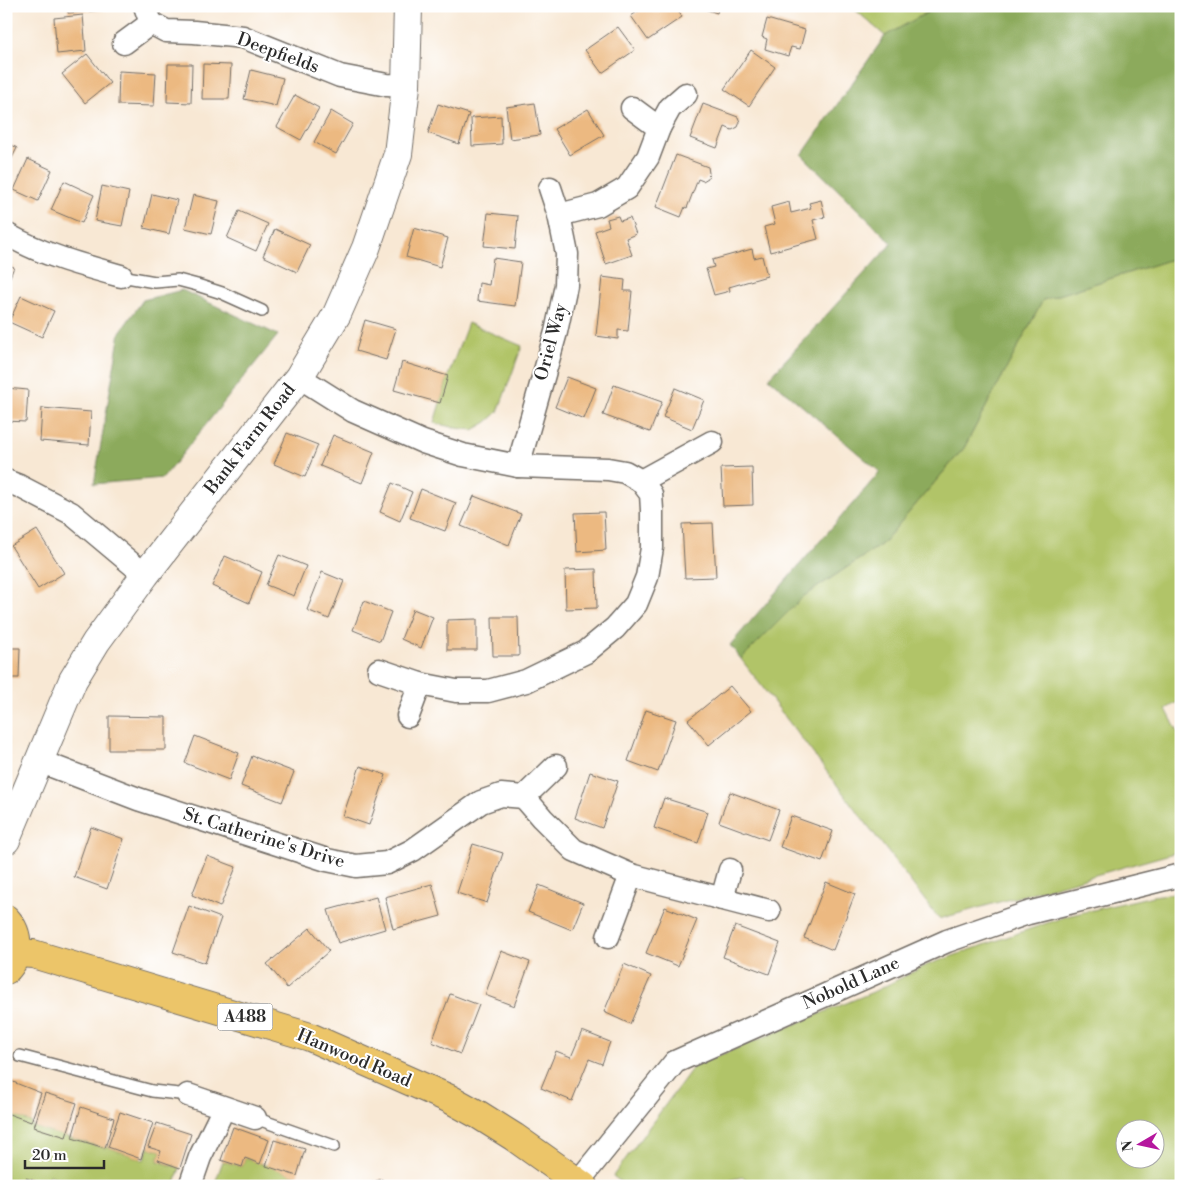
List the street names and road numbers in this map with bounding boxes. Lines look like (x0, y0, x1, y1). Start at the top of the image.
street label: Deepfields (234, 28, 322, 79)
street label: Oriel Way (530, 301, 572, 383)
street label: Bank Farm Road (199, 378, 301, 500)
street label: St. Catherine's Drive (180, 802, 348, 874)
street label: Nobold Lane (799, 951, 903, 1015)
road number: A488 (218, 1004, 272, 1030)
street label: Hanwood Road (293, 1024, 416, 1093)

